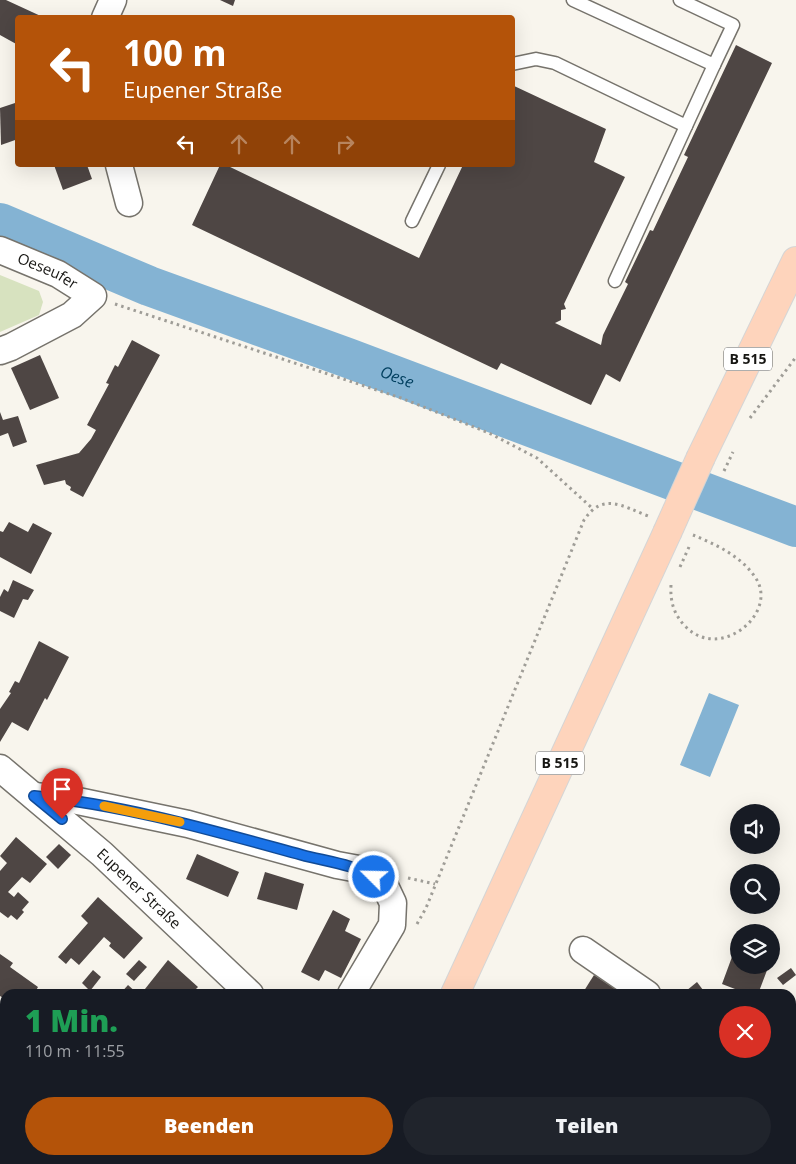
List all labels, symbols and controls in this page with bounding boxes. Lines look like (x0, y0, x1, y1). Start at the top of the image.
text: 100 m (123, 29, 227, 76)
icon: left (40, 35, 105, 100)
text: Eupener Straße (123, 74, 282, 104)
icon: left (172, 130, 200, 158)
icon: ahead (225, 130, 253, 158)
icon: ahead (278, 130, 306, 158)
icon: right (331, 130, 359, 158)
street label: Oeseufer (15, 247, 82, 293)
road number: B 515 (724, 348, 772, 370)
water label: Oese (377, 360, 417, 393)
road number: B 515 (536, 751, 584, 774)
pin (41, 768, 83, 819)
icon: arrive (48, 775, 76, 803)
map controls (730, 804, 780, 974)
button: sound (730, 804, 780, 854)
street label: Eupener Straße (93, 843, 186, 933)
position arrow (347, 850, 399, 902)
button: search (730, 864, 780, 914)
button: layers (730, 924, 780, 974)
text: 1 Min. (25, 1000, 118, 1041)
button: close (719, 1006, 771, 1058)
text: 110 m · 11:55 (25, 1040, 125, 1062)
button: Beenden (25, 1097, 393, 1155)
button: Teilen (403, 1097, 771, 1155)

